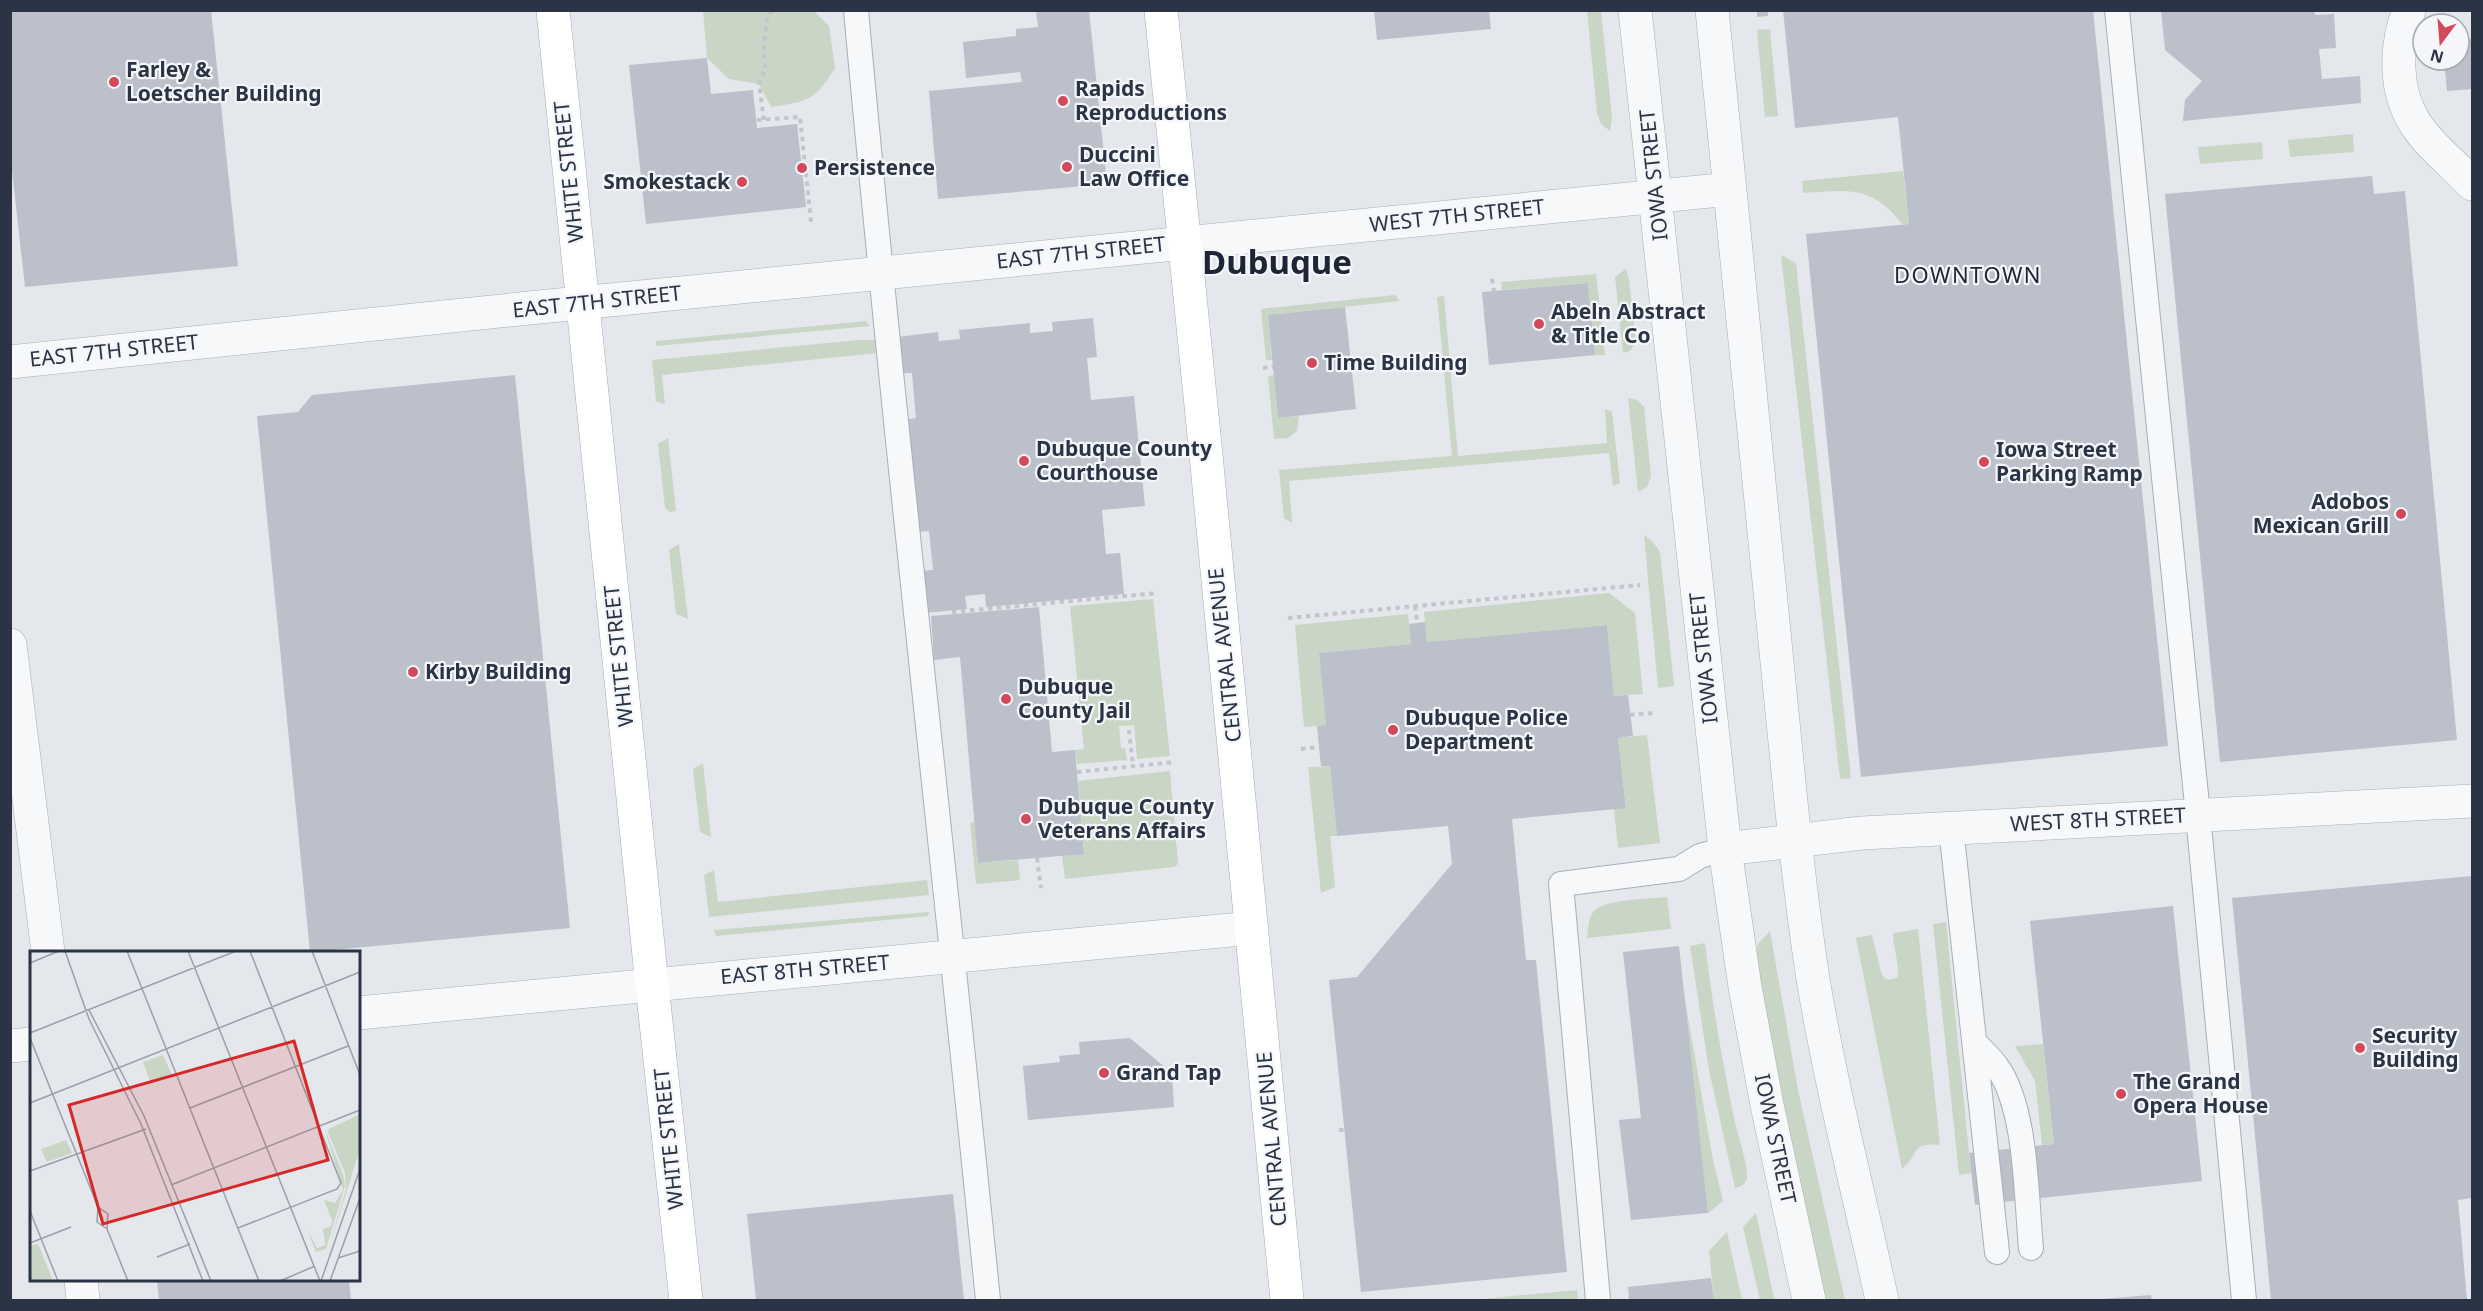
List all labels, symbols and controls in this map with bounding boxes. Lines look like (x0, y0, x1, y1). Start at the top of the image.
north arrow (2411, 12, 2471, 72)
text: N (2428, 44, 2446, 69)
place label: Farley & Loetscher Building (126, 55, 322, 107)
place label: Rapids Reproductions (1075, 74, 1227, 126)
marker: Farley & Loetscher Building (107, 75, 121, 89)
marker: Rapids Reproductions (1056, 94, 1070, 108)
street label: WHITE STREET (547, 100, 589, 244)
street label: IOWA STREET (1632, 108, 1674, 242)
place label: Duccini Law Office (1079, 140, 1189, 192)
place label: Persistence (814, 153, 935, 181)
marker: Duccini Law Office (1060, 160, 1074, 174)
marker: Persistence (795, 161, 809, 175)
place label: Smokestack (603, 167, 731, 195)
marker: Smokestack (735, 175, 749, 189)
street label: WEST 7TH STREET (1368, 192, 1546, 238)
street label: EAST 7TH STREET (995, 229, 1167, 275)
district label: Dubuque (1202, 239, 1352, 284)
district label: DOWNTOWN (1894, 259, 2042, 289)
street label: EAST 7TH STREET (511, 278, 683, 324)
place label: Abeln Abstract & Title Co (1551, 297, 1706, 349)
marker: Abeln Abstract & Title Co (1532, 317, 1546, 331)
street label: EAST 7TH STREET (28, 327, 200, 373)
place label: Time Building (1324, 348, 1468, 376)
marker: Time Building (1305, 356, 1319, 370)
place label: Dubuque County Courthouse (1036, 434, 1212, 486)
place label: Iowa Street Parking Ramp (1996, 435, 2143, 487)
marker: Dubuque County Courthouse (1017, 454, 1031, 468)
marker: Iowa Street Parking Ramp (1977, 455, 1991, 469)
place label: Adobos Mexican Grill (2253, 487, 2389, 539)
marker: Adobos Mexican Grill (2394, 507, 2408, 521)
street label: CENTRAL AVENUE (1201, 566, 1247, 744)
street label: WHITE STREET (597, 584, 639, 728)
street label: IOWA STREET (1682, 591, 1724, 725)
place label: Kirby Building (425, 657, 572, 685)
marker: Kirby Building (406, 665, 420, 679)
place label: Dubuque County Jail (1018, 672, 1131, 724)
marker: Dubuque County Jail (999, 692, 1013, 706)
place label: Dubuque Police Department (1405, 703, 1568, 755)
marker: Dubuque Police Department (1386, 723, 1400, 737)
place label: Dubuque County Veterans Affairs (1038, 792, 1214, 844)
street label: WEST 8TH STREET (2009, 800, 2187, 838)
marker: Dubuque County Veterans Affairs (1019, 812, 1033, 826)
street label: EAST 8TH STREET (719, 948, 891, 990)
inset map (30, 951, 360, 1281)
place label: Security Building (2372, 1021, 2459, 1073)
marker: Security Building (2353, 1041, 2367, 1055)
street label: CENTRAL AVENUE (1249, 1051, 1293, 1228)
place label: Grand Tap (1116, 1058, 1221, 1086)
marker: Grand Tap (1097, 1066, 1111, 1080)
street label: WHITE STREET (647, 1067, 689, 1211)
place label: The Grand Opera House (2133, 1067, 2268, 1119)
street label: IOWA STREET (1749, 1071, 1803, 1207)
marker: The Grand Opera House (2114, 1087, 2128, 1101)

